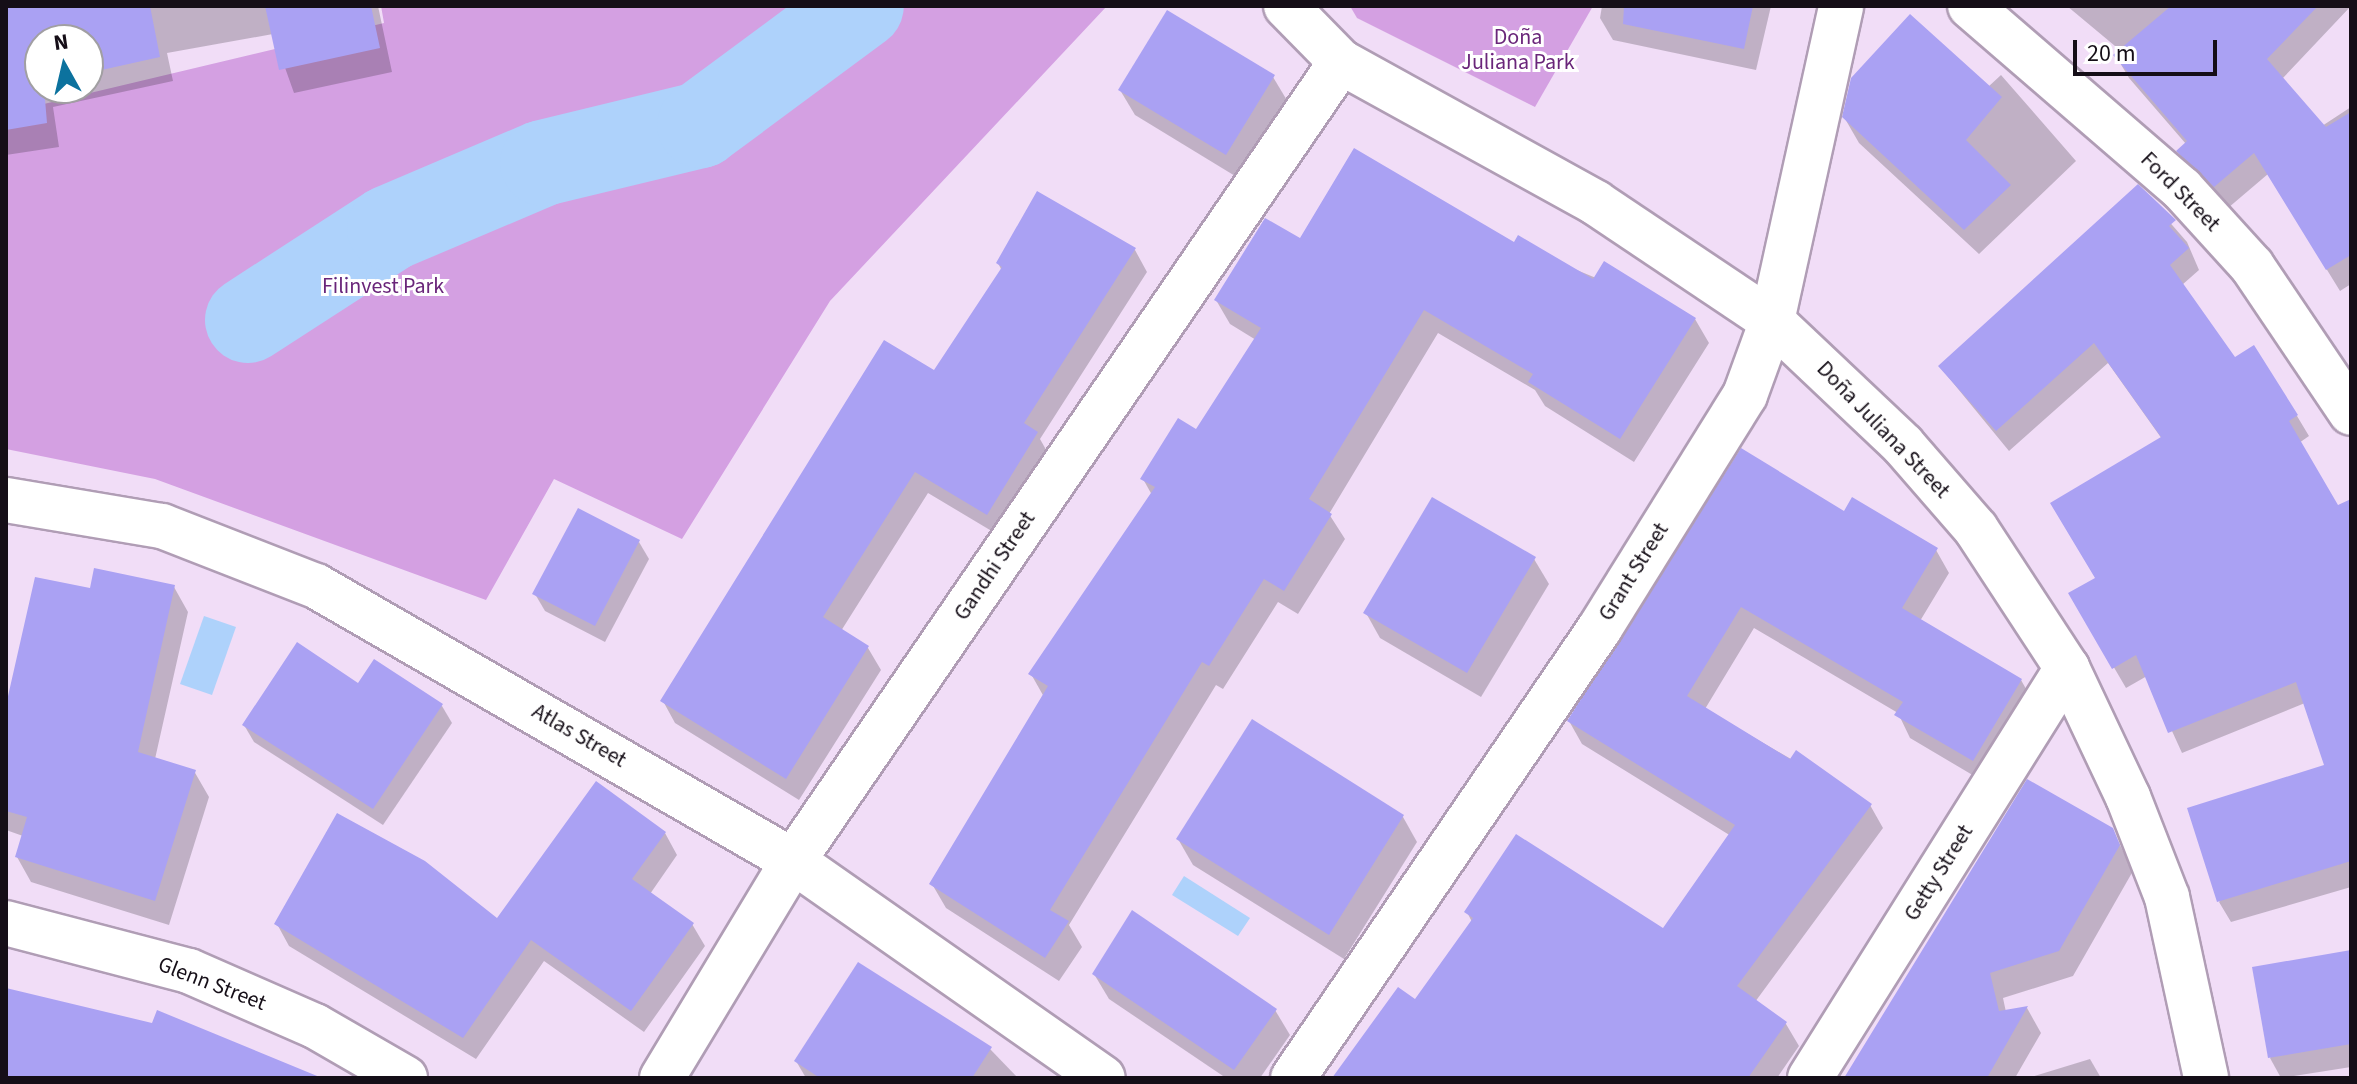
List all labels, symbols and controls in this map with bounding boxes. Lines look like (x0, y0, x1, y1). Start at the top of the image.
north arrow (24, 24, 104, 104)
park label: Doña Juliana Park (1461, 24, 1575, 76)
scale bar (2077, 24, 2221, 74)
text: N (51, 25, 70, 59)
text: 20 m (2087, 36, 2136, 71)
street label: Ford Street (2135, 147, 2225, 237)
park label: Filinvest Park (322, 274, 444, 300)
street label: Doña Juliana Street (1811, 356, 1955, 504)
street label: Gandhi Street (949, 506, 1041, 626)
street label: Grant Street (1593, 518, 1675, 626)
street label: Atlas Street (527, 698, 631, 774)
street label: Getty Street (1899, 820, 1979, 926)
street label: Glenn Street (154, 951, 270, 1017)

